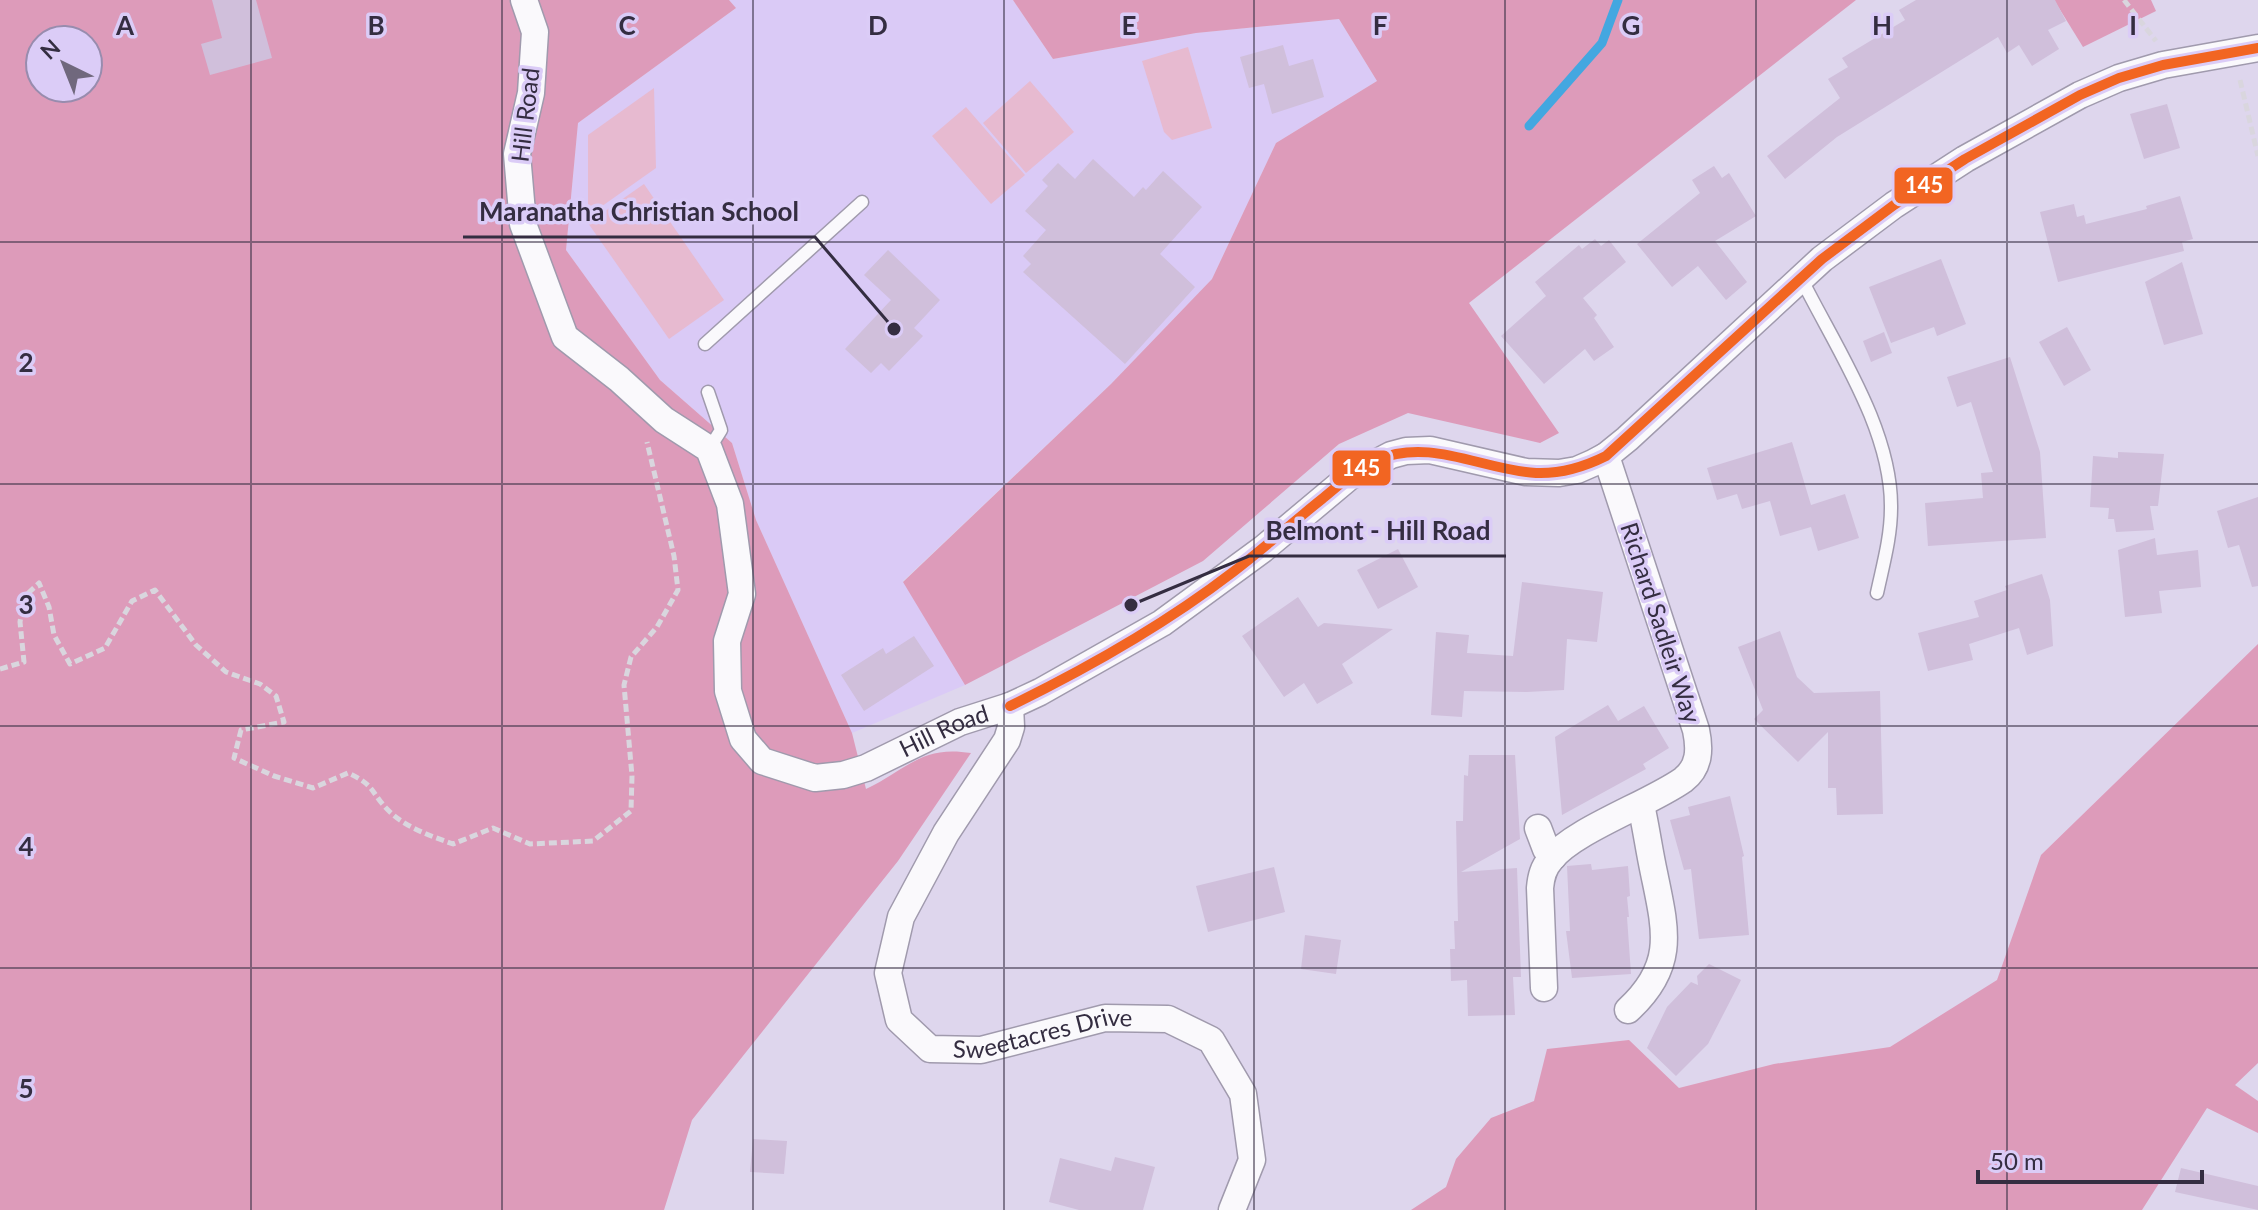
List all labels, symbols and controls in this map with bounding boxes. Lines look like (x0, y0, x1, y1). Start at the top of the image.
text: A (115, 9, 135, 41)
text: B (367, 9, 385, 41)
text: C (618, 9, 636, 41)
text: D (868, 9, 888, 41)
text: E (1122, 9, 1136, 41)
text: F (1373, 9, 1387, 41)
text: G (1622, 9, 1640, 41)
text: H (1872, 9, 1892, 41)
text: I (2129, 9, 2137, 41)
north arrow (24, 24, 104, 104)
text: N (35, 33, 65, 65)
street label: Hill Road (504, 66, 545, 164)
line badge: 145 (1893, 166, 1954, 205)
text: 145 (1905, 171, 1943, 198)
callout: Maranatha Christian School (463, 187, 815, 237)
text: Maranatha Christian School (479, 195, 799, 227)
text: 2 (18, 346, 34, 378)
line badge: 145 (1331, 449, 1392, 487)
text: 145 (1342, 454, 1380, 481)
callout: Belmont - Hill Road (1249, 506, 1506, 556)
text: Belmont - Hill Road (1266, 514, 1490, 546)
street label: Richard Sadleir Way (1615, 519, 1708, 727)
text: 3 (18, 588, 34, 620)
street label: Hill Road (894, 698, 992, 762)
text: 4 (18, 830, 34, 862)
street label: Sweetacres Drive (953, 1002, 1133, 1063)
text: 5 (18, 1072, 34, 1104)
scale bar (1978, 1134, 2202, 1184)
text: 50 m (1990, 1146, 2044, 1175)

